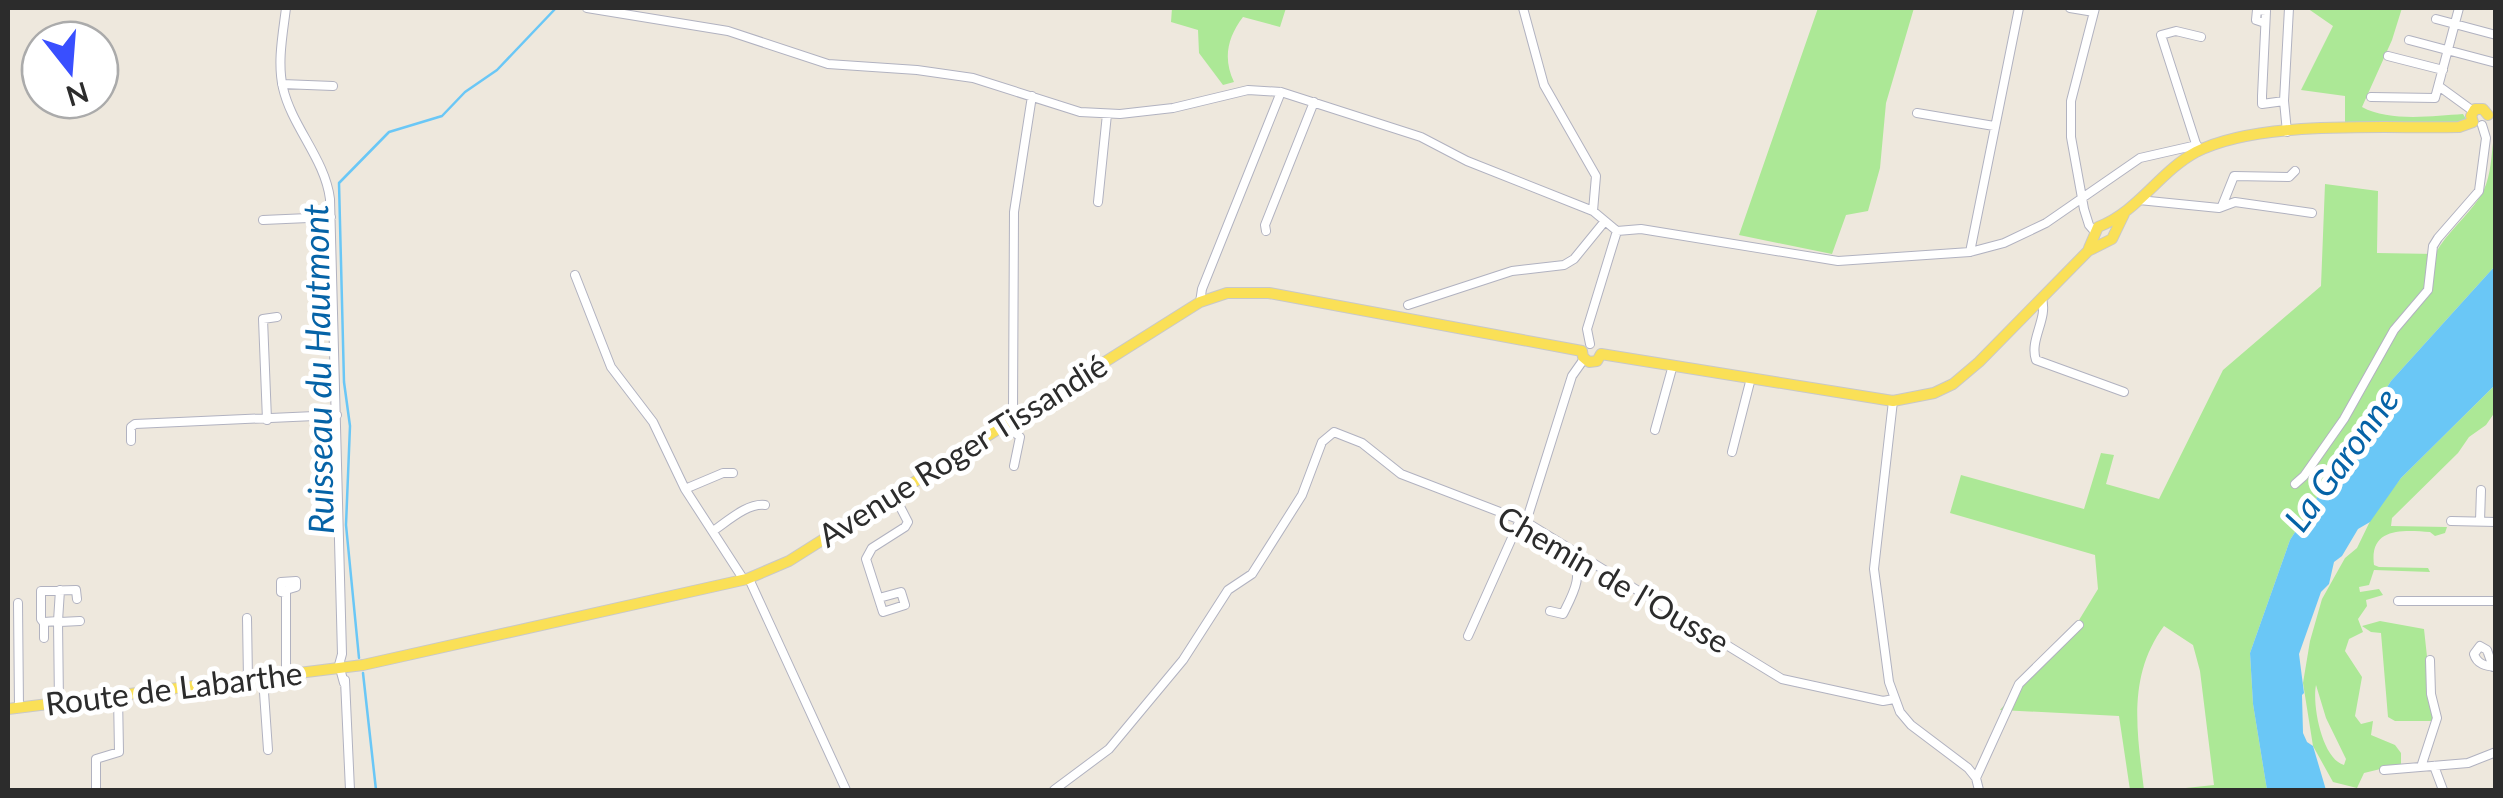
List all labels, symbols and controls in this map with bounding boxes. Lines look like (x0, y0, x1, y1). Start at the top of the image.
north arrow (20, 20, 120, 120)
text: N (62, 75, 93, 114)
water label: Ruisseau du Hautmont (293, 203, 341, 535)
street label: Avenue Roger Tissandié (811, 345, 1114, 555)
water label: La Garonne (2274, 379, 2406, 539)
street label: Chemin de l'Ousse (1491, 497, 1737, 661)
street label: Route de Labarthe (43, 652, 304, 723)

